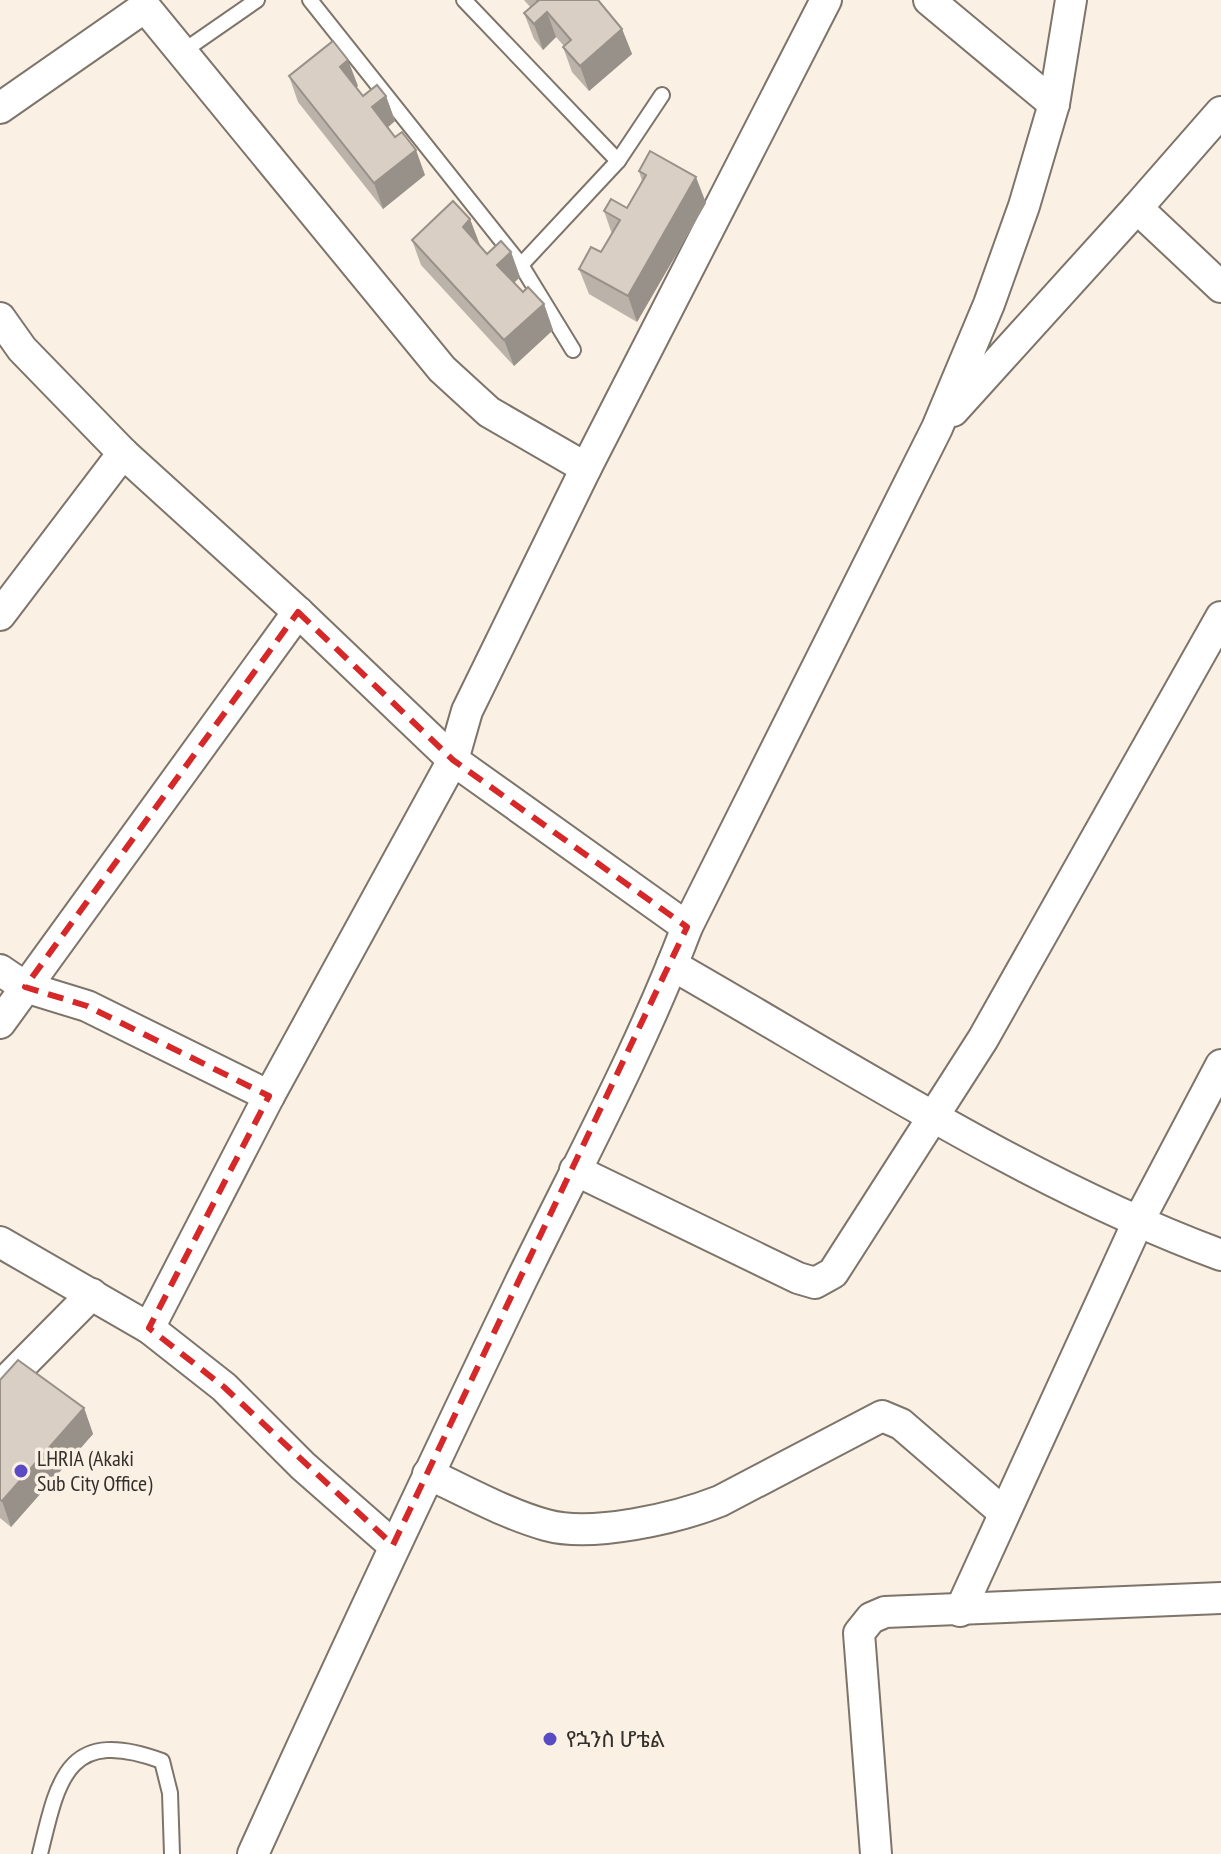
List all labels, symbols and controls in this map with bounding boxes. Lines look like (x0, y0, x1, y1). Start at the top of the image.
place label: LHRIA (Akaki Sub City Office) (37, 1444, 153, 1497)
marker: LHRIA (Akaki Sub City Office) (12, 1462, 30, 1480)
place label: የኋንስ ሆቴል (566, 1725, 665, 1753)
marker: የኋንስ ሆቴል (541, 1730, 559, 1748)

